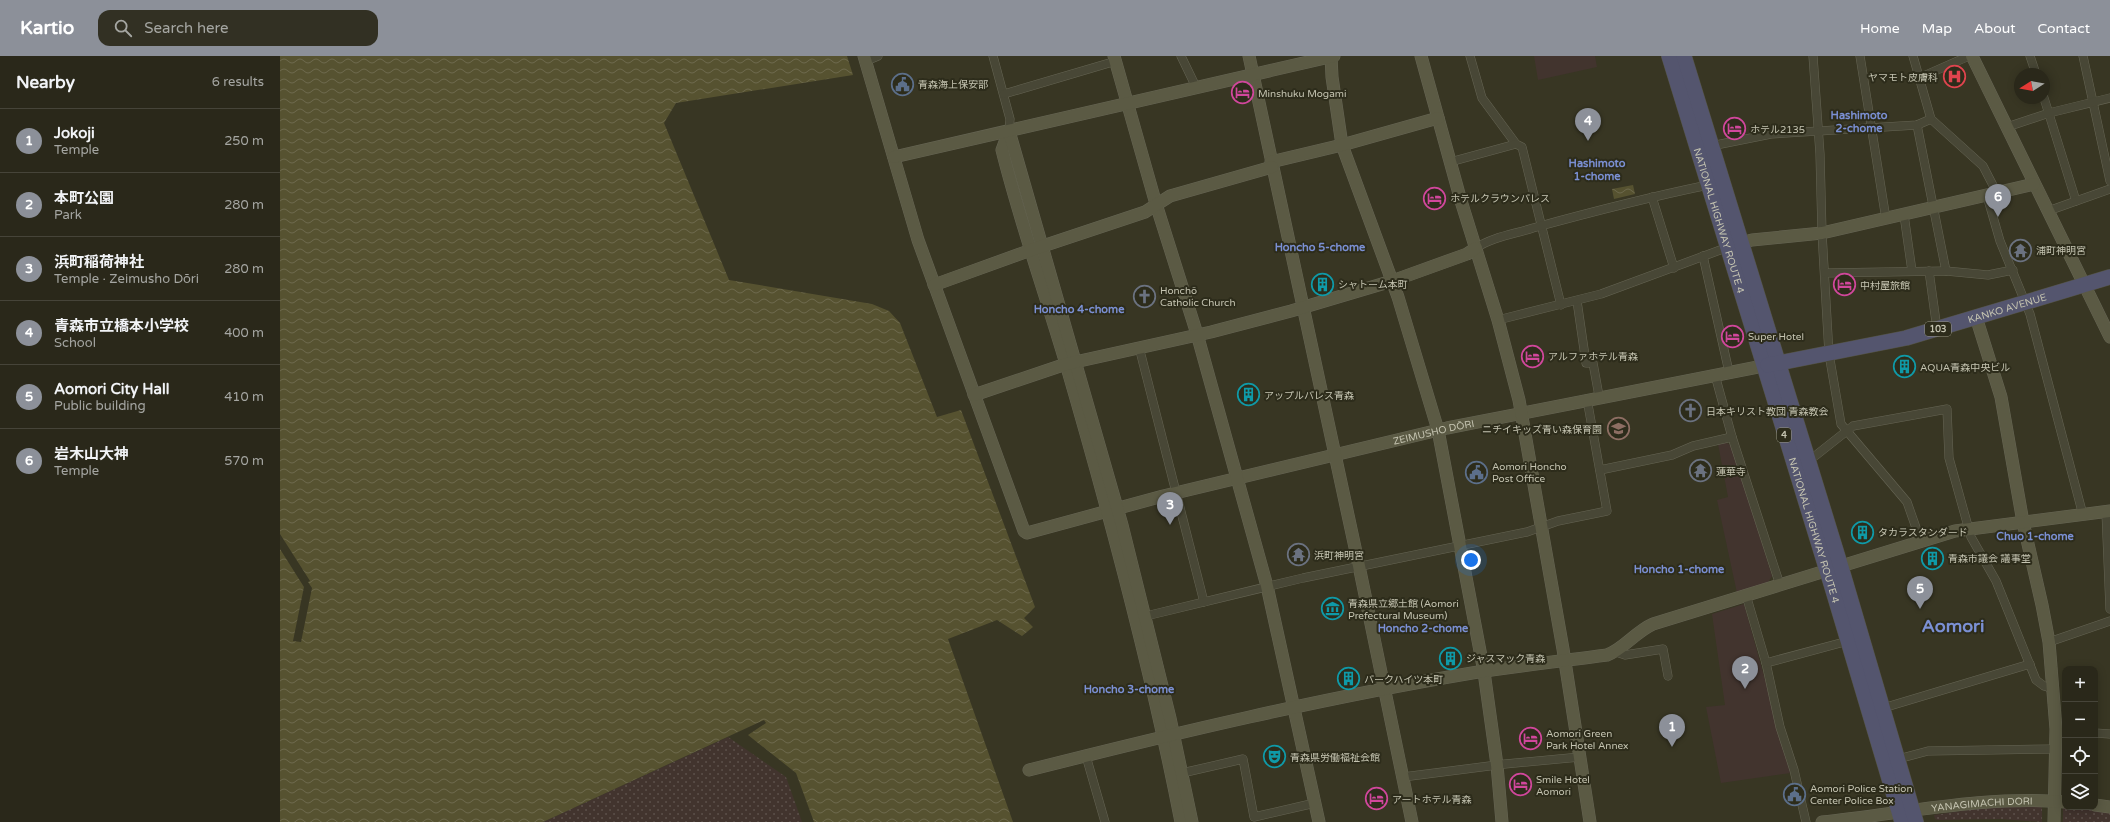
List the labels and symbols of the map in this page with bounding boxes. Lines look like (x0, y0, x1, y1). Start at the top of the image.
hospital icon: ヤマモト皮膚科 (1941, 64, 1967, 90)
north arrow (2014, 68, 2050, 104)
public building icon: 青森海上保安部 (890, 71, 916, 97)
place label: ヤマモト皮膚科 (1868, 72, 1938, 84)
place label: 青森海上保安部 (918, 79, 988, 91)
hotel icon: Minshuku Mogami (1230, 80, 1256, 106)
place label: Minshuku Mogami (1258, 88, 1346, 100)
pin: 4 (1575, 108, 1601, 141)
district label: Hashimoto 2-chome (1831, 109, 1888, 135)
hotel icon: ホテル2135 (1722, 116, 1748, 142)
place label: ホテル2135 (1750, 124, 1805, 136)
street label: NATIONAL HIGHWAY ROUTE 4 (1691, 146, 1746, 295)
district label: Hashimoto 1-chome (1569, 157, 1626, 183)
pin: 6 (1985, 184, 2011, 217)
hotel icon: ホテルクラウンパレス (1422, 185, 1448, 211)
place label: ホテルクラウンパレス (1450, 193, 1550, 205)
temple icon: 浦町神明宮 (2007, 237, 2033, 263)
district label: Honcho 5-chome (1275, 241, 1366, 254)
place label: 浦町神明宮 (2036, 245, 2086, 257)
building icon: シャトーム本町 (1310, 271, 1336, 297)
hotel icon: 中村屋旅館 (1832, 272, 1858, 298)
place label: シャトーム本町 (1338, 279, 1408, 291)
place label: 中村屋旅館 (1860, 280, 1910, 292)
church icon: Honchō Catholic Church (1131, 283, 1157, 309)
place label: Honchō Catholic Church (1160, 285, 1236, 309)
street label: KANKO AVENUE (1966, 291, 2048, 326)
district label: Honcho 4-chome (1034, 303, 1125, 316)
road number: 103 (1925, 322, 1951, 336)
hotel icon: Super Hotel (1720, 323, 1746, 349)
place label: Super Hotel (1748, 331, 1804, 343)
hotel icon: アルファホテル青森 (1520, 343, 1546, 369)
place label: アルファホテル青森 (1548, 351, 1638, 363)
building icon: AQUA青森中央ビル (1891, 354, 1917, 380)
place label: AQUA青森中央ビル (1920, 362, 2010, 374)
building icon: アップルパレス青森 (1235, 382, 1261, 408)
place label: アップルパレス青森 (1264, 390, 1354, 402)
church icon: 日本キリスト教団 青森教会 (1678, 398, 1704, 424)
place label: 日本キリスト教団 青森教会 (1706, 406, 1829, 418)
school or university icon: ニチイキッズ青い森保育園 (1605, 416, 1631, 442)
street label: ZEIMUSHO DŌRI (1392, 418, 1475, 448)
place label: ニチイキッズ青い森保育園 (1482, 424, 1602, 436)
road number: 4 (1777, 428, 1791, 442)
street label: NATIONAL HIGHWAY ROUTE 4 (1786, 456, 1841, 605)
temple icon: 蓮華寺 (1688, 458, 1714, 484)
public building icon: Aomori Honcho Post Office (1463, 459, 1489, 485)
place label: Aomori Honcho Post Office (1492, 461, 1567, 485)
place label: 蓮華寺 (1716, 466, 1746, 478)
pin: 3 (1157, 492, 1183, 525)
building icon: タカラスタンダード (1849, 519, 1875, 545)
place label: タカラスタンダード (1878, 527, 1968, 539)
district label: Chuo 1-chome (1996, 530, 2075, 543)
temple icon: 浜町神明宮 (1286, 542, 1312, 568)
building icon: 青森市議会 議事堂 (1920, 545, 1946, 571)
place label: 浜町神明宮 (1314, 550, 1364, 562)
your location (1461, 550, 1481, 570)
place label: 青森市議会 議事堂 (1948, 553, 2031, 565)
district label: Honcho 1-chome (1634, 563, 1725, 576)
pin: 5 (1907, 576, 1933, 609)
museum icon: 青森県立郷土館 (Aomori Prefectural Museum) (1319, 596, 1345, 622)
place label: 青森県立郷土館 (Aomori Prefectural Museum) (1348, 598, 1459, 622)
district label: Aomori (1922, 615, 1985, 637)
district label: Honcho 2-chome (1378, 622, 1469, 635)
building icon: ジャスマック青森 (1437, 645, 1463, 671)
place label: ジャスマック青森 (1466, 653, 1545, 665)
pin: 2 (1732, 656, 1758, 689)
building icon: パークハイツ本町 (1336, 666, 1362, 692)
place label: パークハイツ本町 (1364, 674, 1443, 686)
district label: Honcho 3-chome (1084, 683, 1175, 696)
pin: 1 (1659, 714, 1685, 747)
hotel icon: Aomori Green Park Hotel Annex (1517, 726, 1543, 752)
place label: Aomori Green Park Hotel Annex (1546, 728, 1629, 752)
theatre icon: 青森県労働福祉会館 (1261, 744, 1287, 770)
place label: 青森県労働福祉会館 (1290, 752, 1380, 764)
hotel icon: Smile Hotel Aomori (1507, 772, 1533, 798)
place label: Smile Hotel Aomori (1536, 774, 1590, 798)
public building icon: Aomori Police Station Center Police Box (1782, 781, 1808, 807)
place label: Aomori Police Station Center Police Box (1810, 783, 1913, 807)
hotel icon: アートホテル青森 (1364, 786, 1390, 812)
place label: アートホテル青森 (1392, 794, 1471, 806)
street label: YANAGIMACHI DORI (1931, 795, 2033, 815)

